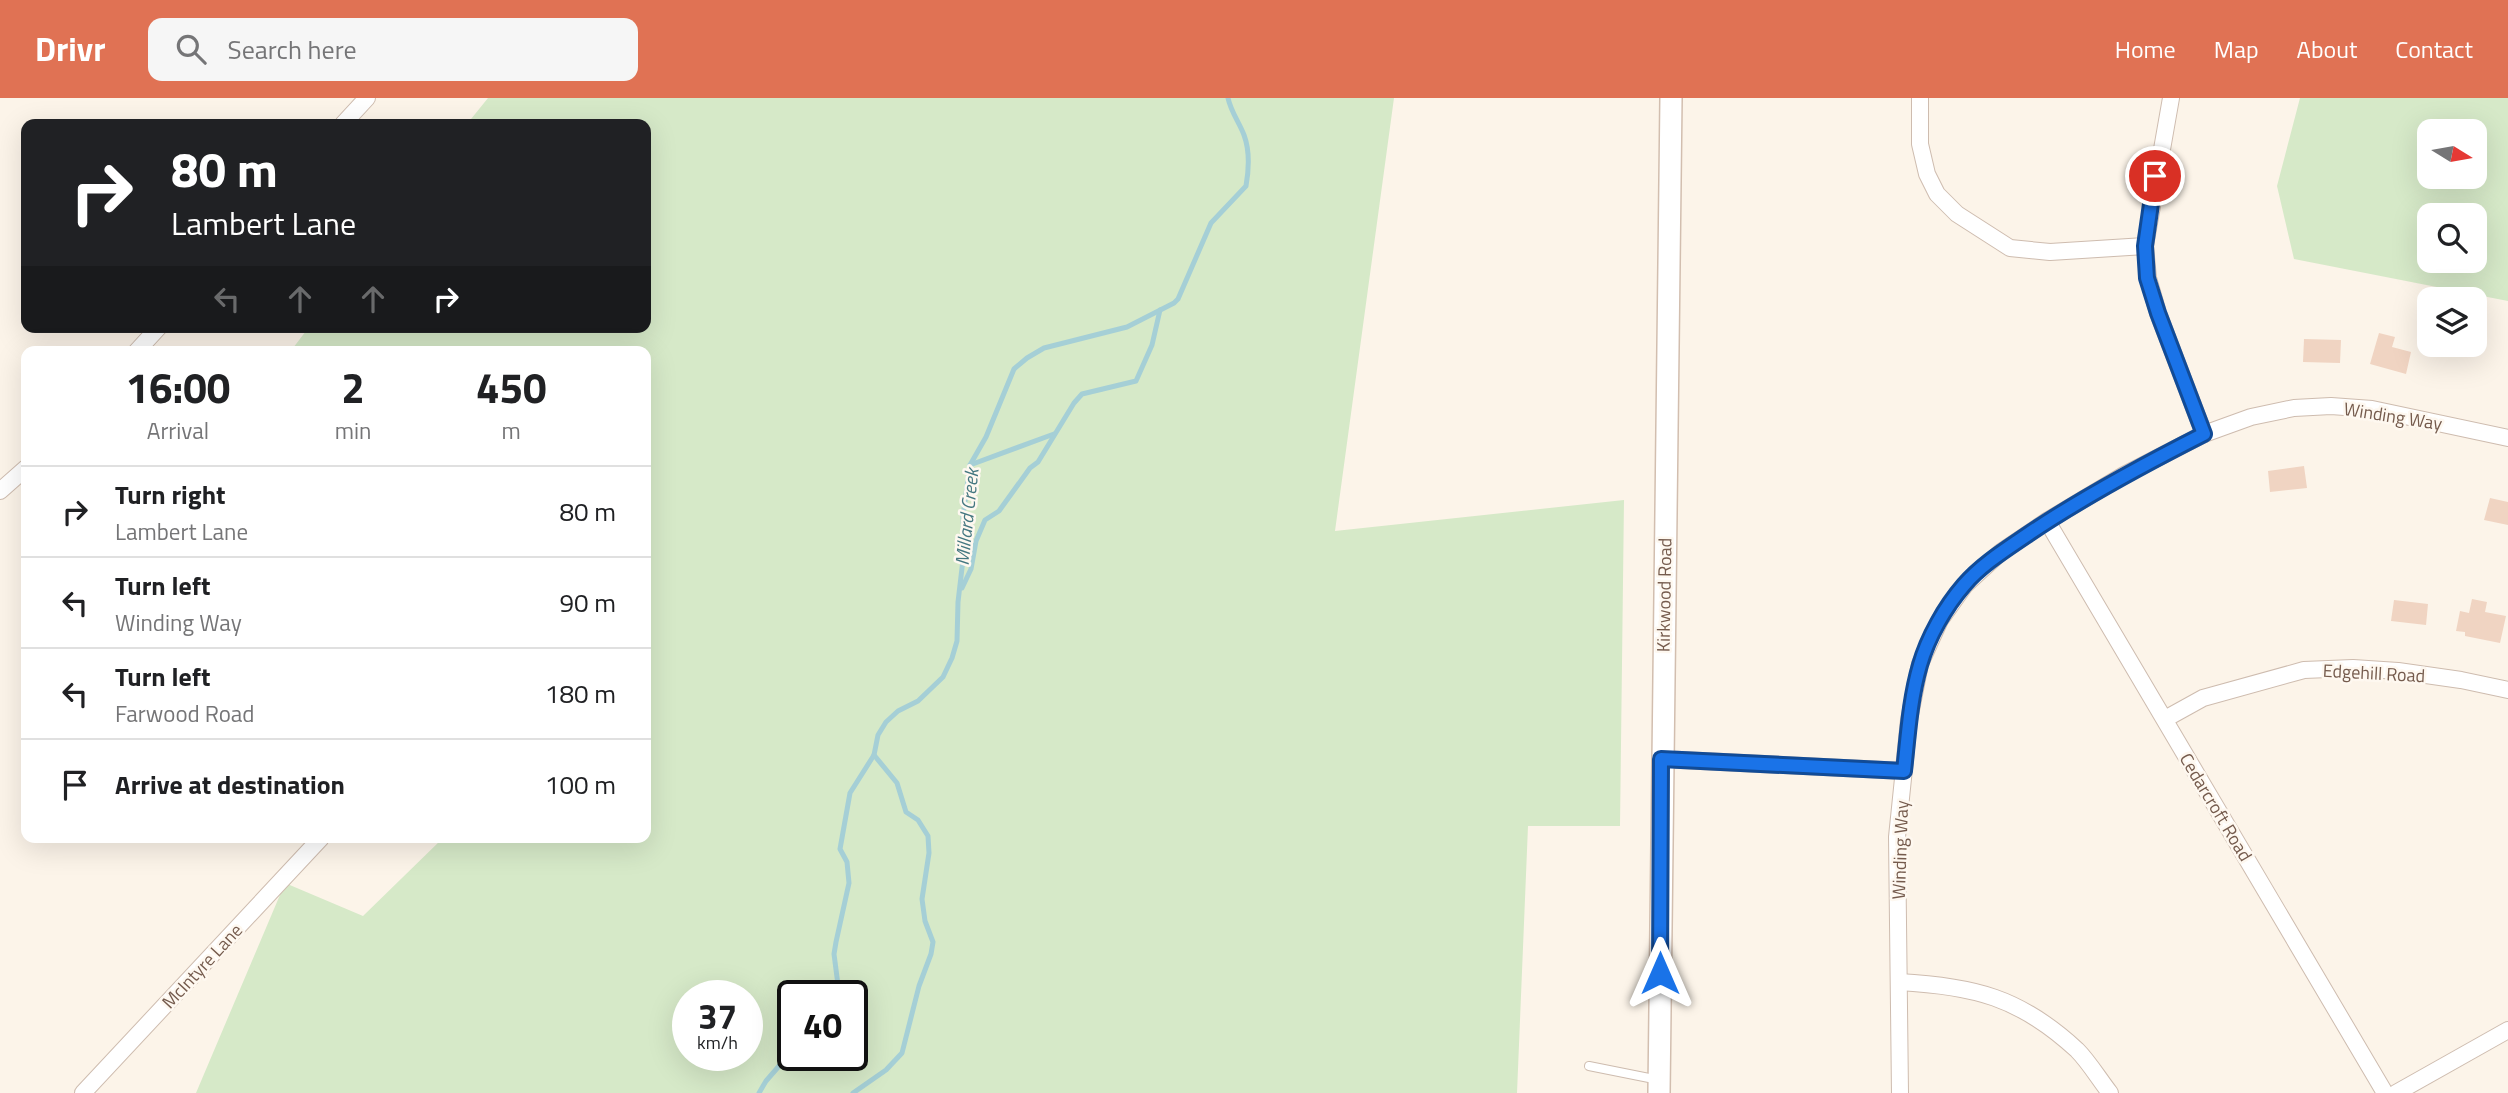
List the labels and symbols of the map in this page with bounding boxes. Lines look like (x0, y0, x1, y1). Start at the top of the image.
north arrow (2417, 119, 2487, 189)
pin (2125, 146, 2185, 206)
street label: Winding Way (2342, 395, 2444, 437)
water label: Millard Creek (947, 465, 986, 567)
street label: Kirkwood Road (1650, 538, 1678, 652)
street label: Edgehill Road (2322, 657, 2426, 689)
street label: Cedarcroft Road (2173, 748, 2259, 866)
street label: Winding Way (1885, 800, 1915, 900)
street label: McIntyre Lane (155, 918, 249, 1014)
position arrow (1623, 936, 1697, 1010)
speed limit sign: 40 (777, 980, 868, 1071)

